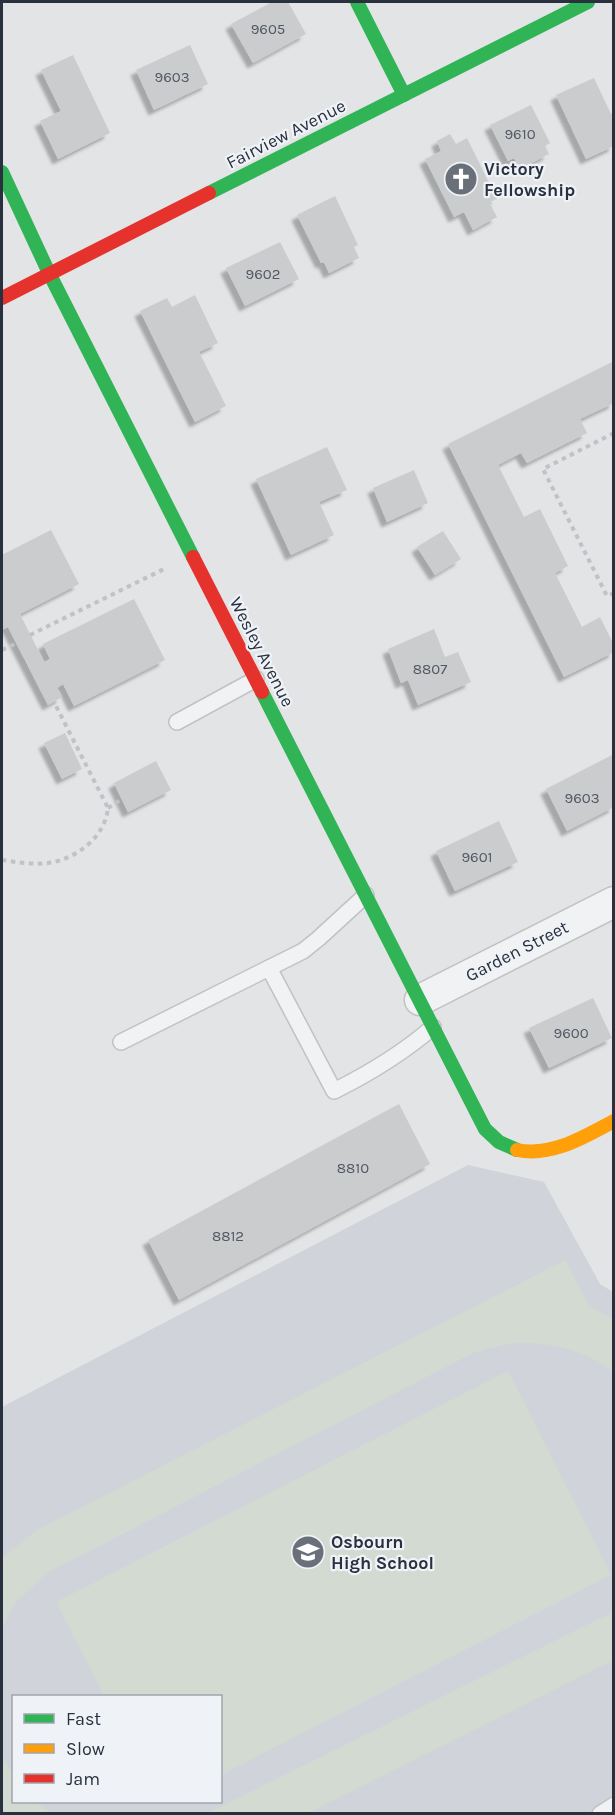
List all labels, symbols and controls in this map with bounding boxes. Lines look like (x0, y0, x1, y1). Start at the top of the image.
house number: 9605 (251, 20, 285, 38)
house number: 9603 (154, 68, 190, 86)
street label: Fairview Avenue (223, 94, 349, 174)
house number: 9610 (504, 125, 536, 143)
place label: Victory Fellowship (484, 158, 575, 201)
church icon: Victory Fellowship (443, 161, 479, 197)
house number: 9602 (246, 265, 280, 283)
street label: Wesley Avenue (225, 593, 299, 711)
house number: 8807 (413, 660, 447, 678)
house number: 9603 (564, 789, 600, 807)
house number: 9601 (461, 848, 493, 866)
street label: Garden Street (462, 916, 572, 986)
house number: 9600 (553, 1024, 589, 1042)
house number: 8810 (337, 1159, 369, 1177)
house number: 8812 (212, 1227, 244, 1245)
place label: Osbourn High School (331, 1531, 434, 1574)
school or university icon: Osbourn High School (290, 1534, 326, 1570)
legend (12, 1695, 222, 1803)
text: Fast (66, 1708, 101, 1730)
text: Slow (66, 1738, 105, 1760)
text: Jam (66, 1768, 100, 1790)

